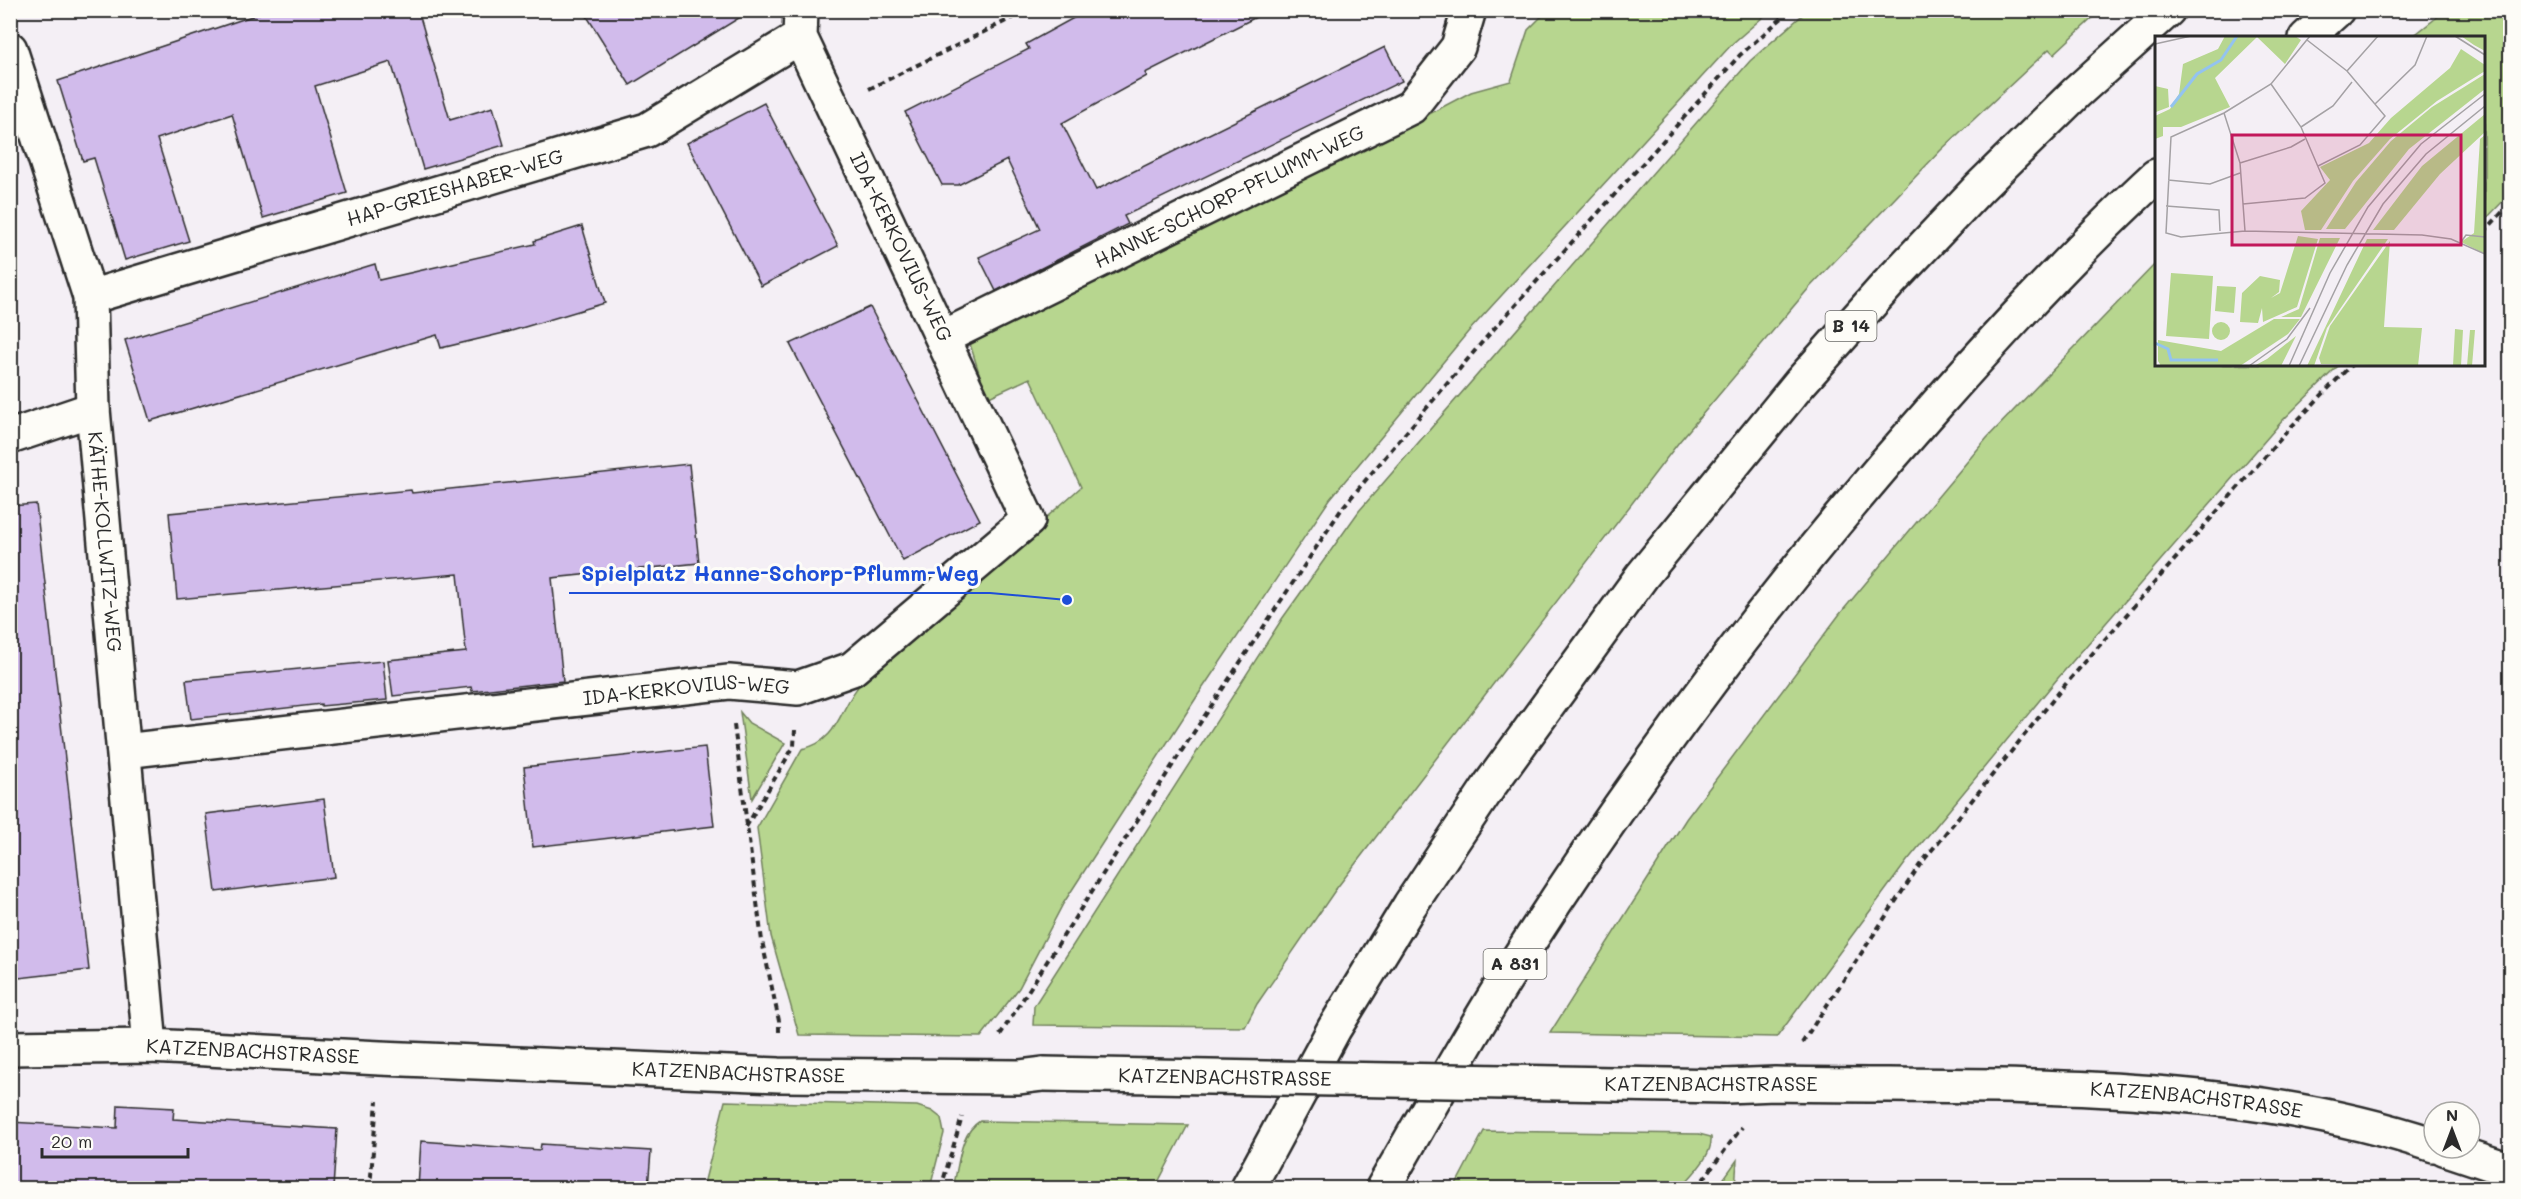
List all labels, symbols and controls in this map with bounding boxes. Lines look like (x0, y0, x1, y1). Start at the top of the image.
inset map (2155, 36, 2485, 366)
street label: HANNE-SCHORP-PFLUMM-WEG (1089, 118, 1369, 273)
street label: HAP-GRIESHABER-WEG (343, 142, 566, 231)
street label: IDA-KERKOVIUS-WEG (845, 148, 959, 346)
road number: B 14 (1826, 311, 1876, 341)
street label: KÄTHE-KOLLWITZ-WEG (83, 430, 129, 653)
callout: Spielplatz Hanne-Schorp-Pflumm-Weg (569, 554, 990, 593)
text: Spielplatz Hanne-Schorp-Pflumm-Weg (581, 559, 979, 586)
street label: IDA-KERKOVIUS-WEG (582, 668, 791, 711)
road number: A 831 (1484, 949, 1546, 979)
street label: KATZENBACHSTRASSE (146, 1032, 360, 1069)
street label: KATZENBACHSTRASSE (631, 1055, 845, 1088)
street label: KATZENBACHSTRASSE (1118, 1061, 1332, 1091)
street label: KATZENBACHSTRASSE (1604, 1070, 1818, 1096)
street label: KATZENBACHSTRASSE (2090, 1075, 2305, 1123)
north arrow (2422, 1100, 2482, 1160)
text: N (2446, 1104, 2458, 1125)
scale bar (42, 1121, 188, 1159)
text: 20 m (51, 1129, 92, 1153)

